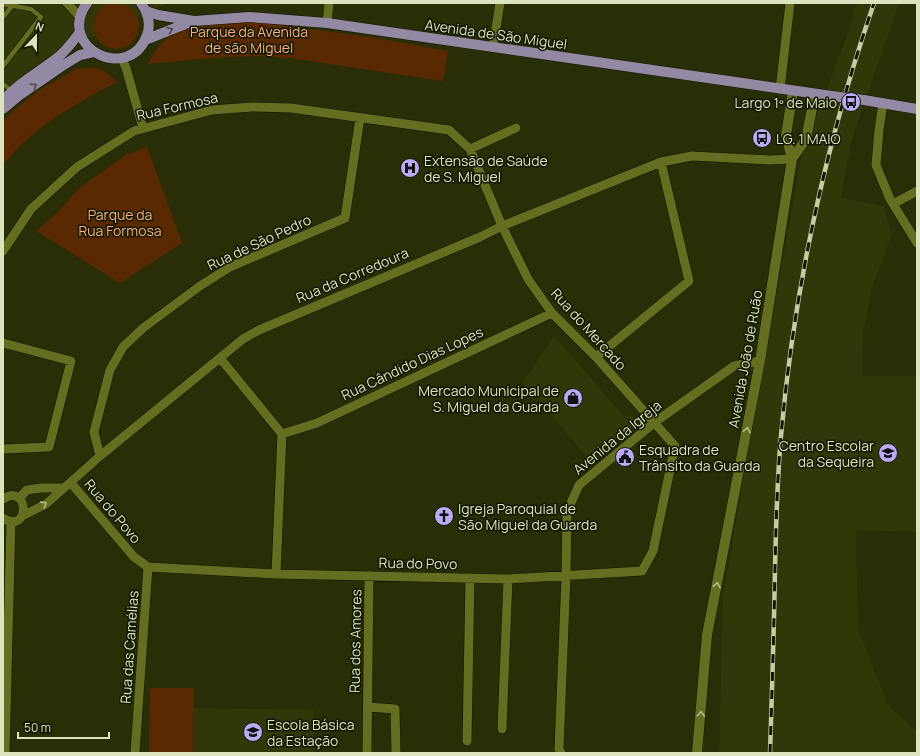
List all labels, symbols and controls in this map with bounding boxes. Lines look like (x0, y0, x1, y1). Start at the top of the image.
street label: Avenida de São Miguel (424, 15, 568, 53)
north arrow (16, 16, 56, 56)
text: N (33, 18, 46, 35)
park label: Parque da Avenida de são Miguel (190, 22, 308, 57)
one-way arrow (166, 27, 173, 35)
one-way arrow (30, 83, 37, 90)
street label: Rua Formosa (134, 87, 220, 125)
bus stop icon: Largo 1º de Maio (840, 91, 862, 113)
place label: Largo 1º de Maio (734, 93, 837, 112)
bus stop icon: LG. 1 MAIO (751, 127, 773, 149)
place label: LG. 1 MAIO (776, 129, 841, 148)
place label: Extensão de Saúde de S. Miguel (424, 151, 548, 186)
hospital icon: Extensão de Saúde de S. Miguel (399, 157, 421, 179)
park label: Parque da Rua Formosa (78, 205, 162, 240)
street label: Rua de São Pedro (204, 210, 314, 274)
street label: Rua da Corredoura (293, 243, 411, 307)
street label: Rua do Mercado (547, 284, 631, 374)
street label: Avenida João de Ruão (724, 289, 766, 429)
street label: Rua Cândido Dias Lopes (338, 322, 486, 404)
place label: Mercado Municipal de S. Miguel da Guarda (418, 381, 559, 416)
shop icon: Mercado Municipal de S. Miguel da Guarda (562, 387, 584, 409)
street label: Avenida da Igreja (569, 396, 665, 478)
one-way arrow (742, 427, 750, 433)
place label: Centro Escolar da Sequeira (779, 436, 874, 471)
place label: Esquadra de Trânsito da Guarda (639, 440, 760, 475)
school or university icon: Centro Escolar da Sequeira (877, 442, 899, 464)
public building icon: Esquadra de Trânsito da Guarda (614, 446, 636, 468)
street label: Rua do Povo (80, 475, 146, 547)
place label: Igreja Paroquial de São Miguel da Guarda (458, 499, 597, 534)
one-way arrow (40, 502, 47, 509)
church icon: Igreja Paroquial de São Miguel da Guarda (433, 505, 455, 527)
street label: Rua do Povo (379, 553, 457, 573)
one-way arrow (712, 582, 720, 589)
street label: Rua dos Amores (345, 589, 365, 693)
street label: Rua das Camélias (116, 590, 142, 704)
one-way arrow (696, 711, 705, 717)
scale bar (18, 714, 109, 740)
place label: Escola Básica da Estação (267, 715, 354, 750)
text: 50 m (24, 719, 51, 736)
school or university icon: Escola Básica da Estação (242, 721, 264, 743)

